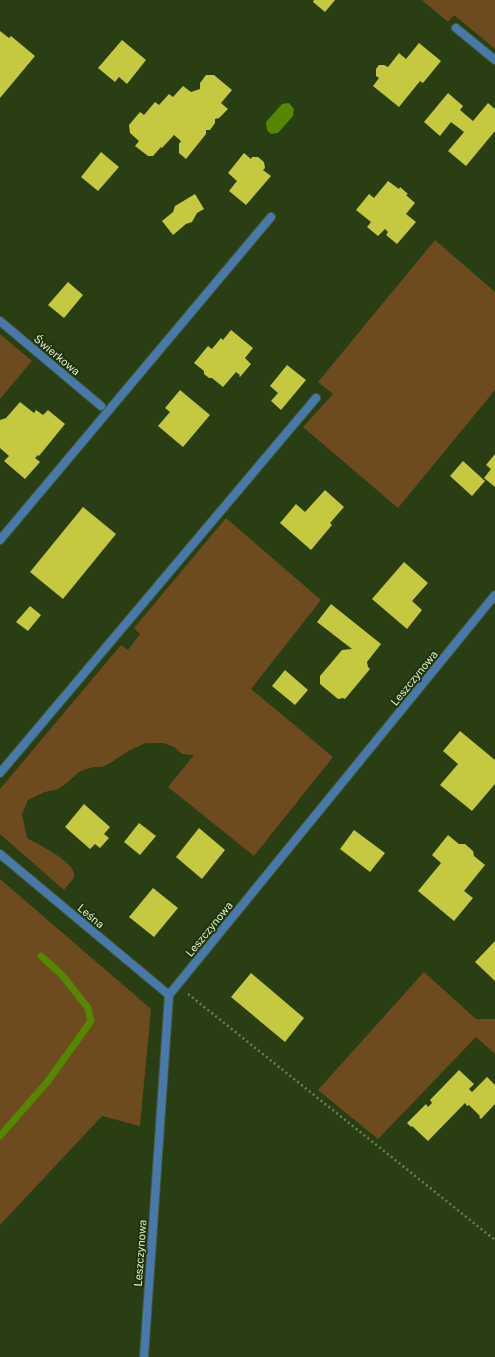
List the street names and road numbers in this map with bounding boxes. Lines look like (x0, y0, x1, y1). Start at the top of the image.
street label: Świerkowa (32, 332, 83, 378)
street label: Leszczynowa (388, 648, 440, 708)
street label: Leszczynowa (183, 899, 235, 959)
street label: Leśna (76, 902, 106, 930)
street label: Leszczynowa (132, 1219, 148, 1287)

